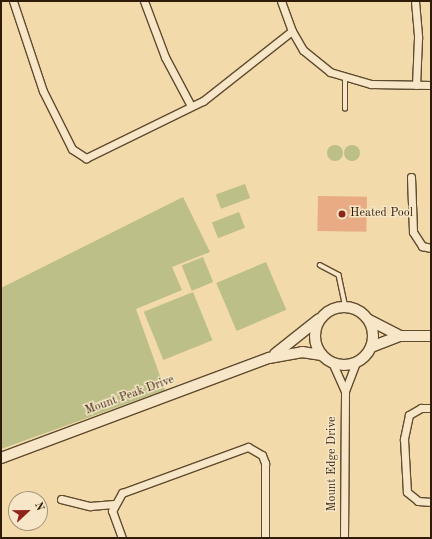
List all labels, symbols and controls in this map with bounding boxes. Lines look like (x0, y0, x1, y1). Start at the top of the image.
place label: Heated Pool (350, 207, 413, 221)
marker: Heated Pool (337, 209, 347, 219)
street label: Mount Peak Drive (83, 373, 177, 419)
street label: Mount Edge Drive (326, 416, 340, 512)
north arrow (8, 491, 48, 531)
text: N (32, 501, 45, 513)

